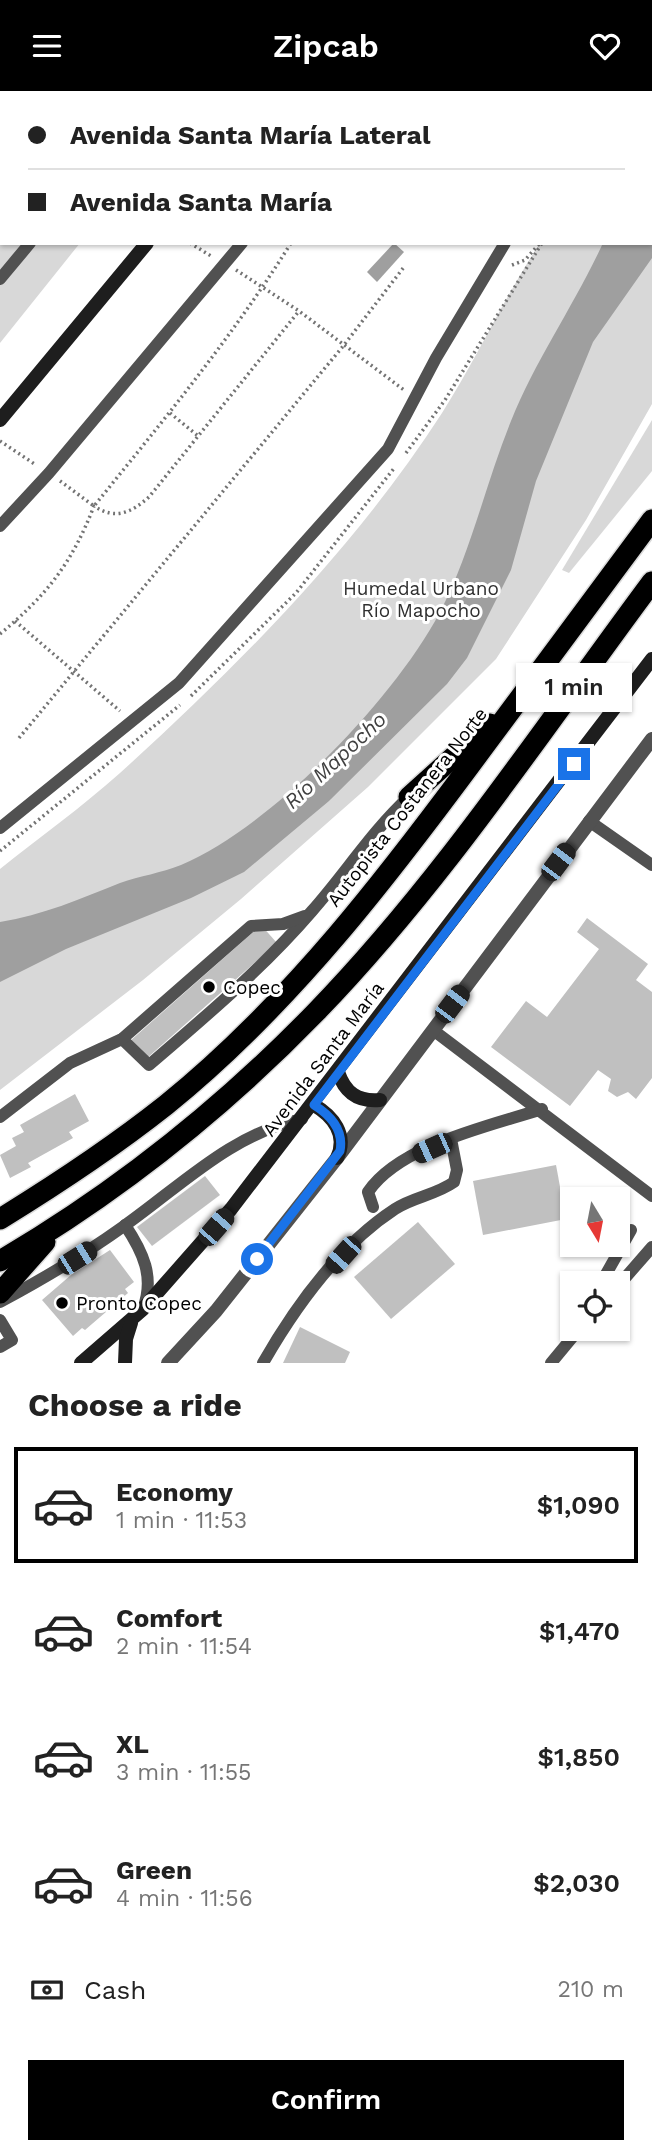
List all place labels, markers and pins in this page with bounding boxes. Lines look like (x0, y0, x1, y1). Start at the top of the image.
place label: Copec (223, 976, 281, 999)
marker: Copec (201, 979, 217, 995)
place label: Pronto Copec (76, 1292, 202, 1315)
marker: Pronto Copec (54, 1295, 70, 1311)

